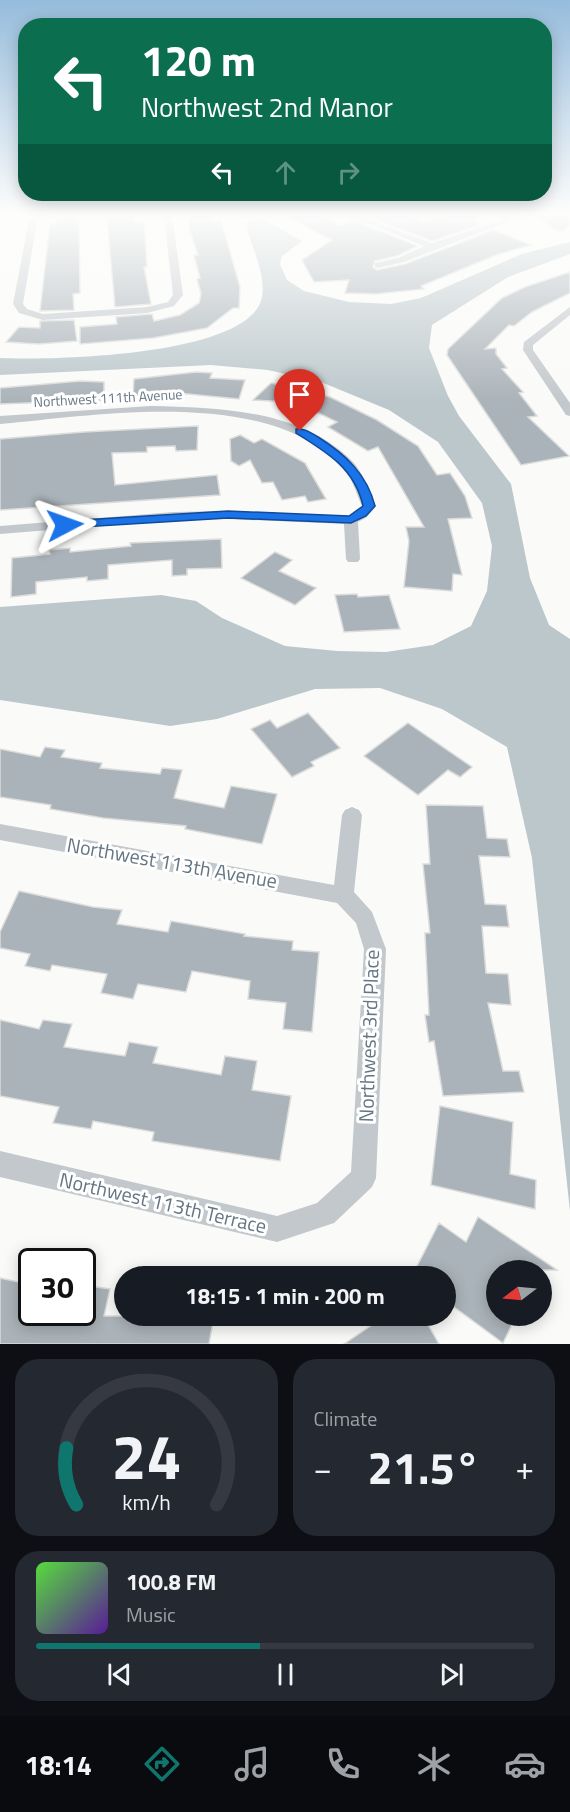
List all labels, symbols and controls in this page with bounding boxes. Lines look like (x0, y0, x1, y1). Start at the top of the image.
text: 120 m (141, 28, 256, 92)
icon: left (42, 42, 120, 120)
text: Northwest 2nd Manor (141, 86, 393, 127)
icon: left (206, 156, 239, 189)
icon: ahead (269, 156, 302, 189)
icon: right (332, 156, 365, 189)
pin (274, 369, 325, 431)
icon: arrive (283, 378, 316, 411)
street label: Northwest 111th Avenue (33, 383, 183, 412)
position arrow (33, 493, 97, 557)
street label: Northwest 113th Avenue (65, 829, 280, 896)
street label: Northwest 3rd Place (350, 949, 387, 1123)
street label: Northwest 113th Terrace (57, 1164, 270, 1241)
speed limit sign: 30 (18, 1248, 96, 1326)
north arrow (486, 1260, 552, 1326)
map controls (486, 1260, 552, 1326)
text: 18:15 · 1 min · 200 m (185, 1279, 385, 1313)
text: Climate (314, 1403, 377, 1434)
text: 24 (111, 1408, 181, 1503)
text: 21.5° (368, 1433, 480, 1501)
text: − (314, 1443, 332, 1493)
text: + (516, 1443, 534, 1493)
text: km/h (122, 1486, 171, 1518)
text: 100.8 FM (126, 1565, 216, 1599)
text: Music (126, 1599, 176, 1630)
icon: previous (103, 1658, 136, 1691)
icon: pause (269, 1658, 302, 1691)
icon: next (435, 1658, 468, 1691)
icon: directions (141, 1743, 183, 1785)
icon: music (231, 1743, 273, 1785)
icon: phone (322, 1743, 364, 1785)
icon: climate (413, 1743, 455, 1785)
icon: car (504, 1743, 546, 1785)
text: 18:14 (24, 1744, 92, 1785)

